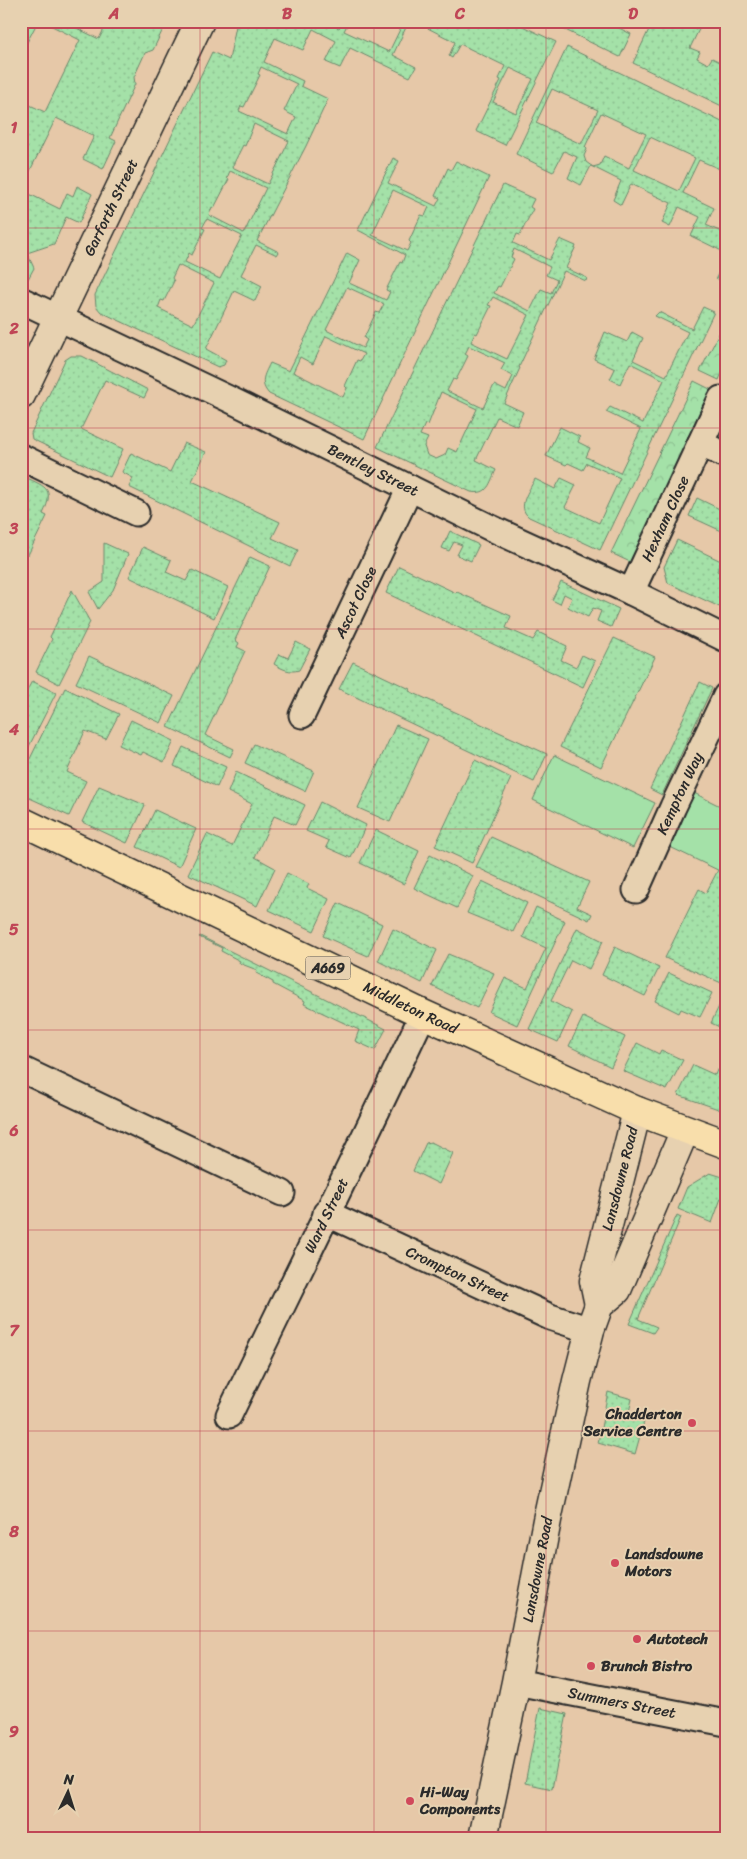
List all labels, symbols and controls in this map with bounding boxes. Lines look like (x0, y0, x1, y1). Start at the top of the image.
text: A (108, 0, 119, 28)
text: B (282, 0, 293, 28)
text: C (454, 0, 466, 28)
text: D (628, 0, 638, 28)
text: 1 (11, 113, 18, 142)
street label: Garforth Street (76, 154, 145, 260)
text: 2 (8, 314, 19, 343)
street label: Bentley Street (323, 436, 424, 504)
street label: Hexham Close (634, 471, 697, 566)
text: 3 (9, 514, 19, 543)
street label: Ascot Close (327, 562, 384, 643)
text: 4 (8, 715, 19, 744)
street label: Kempton Way (649, 747, 710, 839)
text: 5 (9, 915, 19, 944)
road number: A669 (306, 956, 350, 980)
street label: Middleton Road (359, 974, 463, 1042)
text: 6 (8, 1116, 19, 1145)
street label: Lansdowne Road (594, 1123, 646, 1234)
street label: Ward Street (297, 1173, 356, 1257)
street label: Crompton Street (401, 1239, 514, 1310)
text: 7 (9, 1316, 20, 1345)
place label: Chadderton Service Centre (582, 1401, 683, 1444)
marker: Chadderton Service Centre (686, 1417, 698, 1429)
street label: Lansdowne Road (515, 1514, 561, 1624)
text: 8 (8, 1517, 19, 1546)
place label: Landsdowne Motors (624, 1541, 704, 1584)
marker: Landsdowne Motors (609, 1557, 621, 1569)
place label: Autotech (646, 1626, 708, 1652)
marker: Autotech (631, 1633, 643, 1645)
place label: Brunch Bistro (601, 1653, 693, 1679)
marker: Brunch Bistro (585, 1660, 597, 1672)
street label: Summers Street (566, 1679, 679, 1726)
text: 9 (9, 1717, 19, 1746)
north arrow (42, 1766, 92, 1816)
text: N (62, 1767, 75, 1792)
place label: Hi-Way Components (419, 1779, 501, 1822)
marker: Hi-Way Components (404, 1795, 416, 1807)

